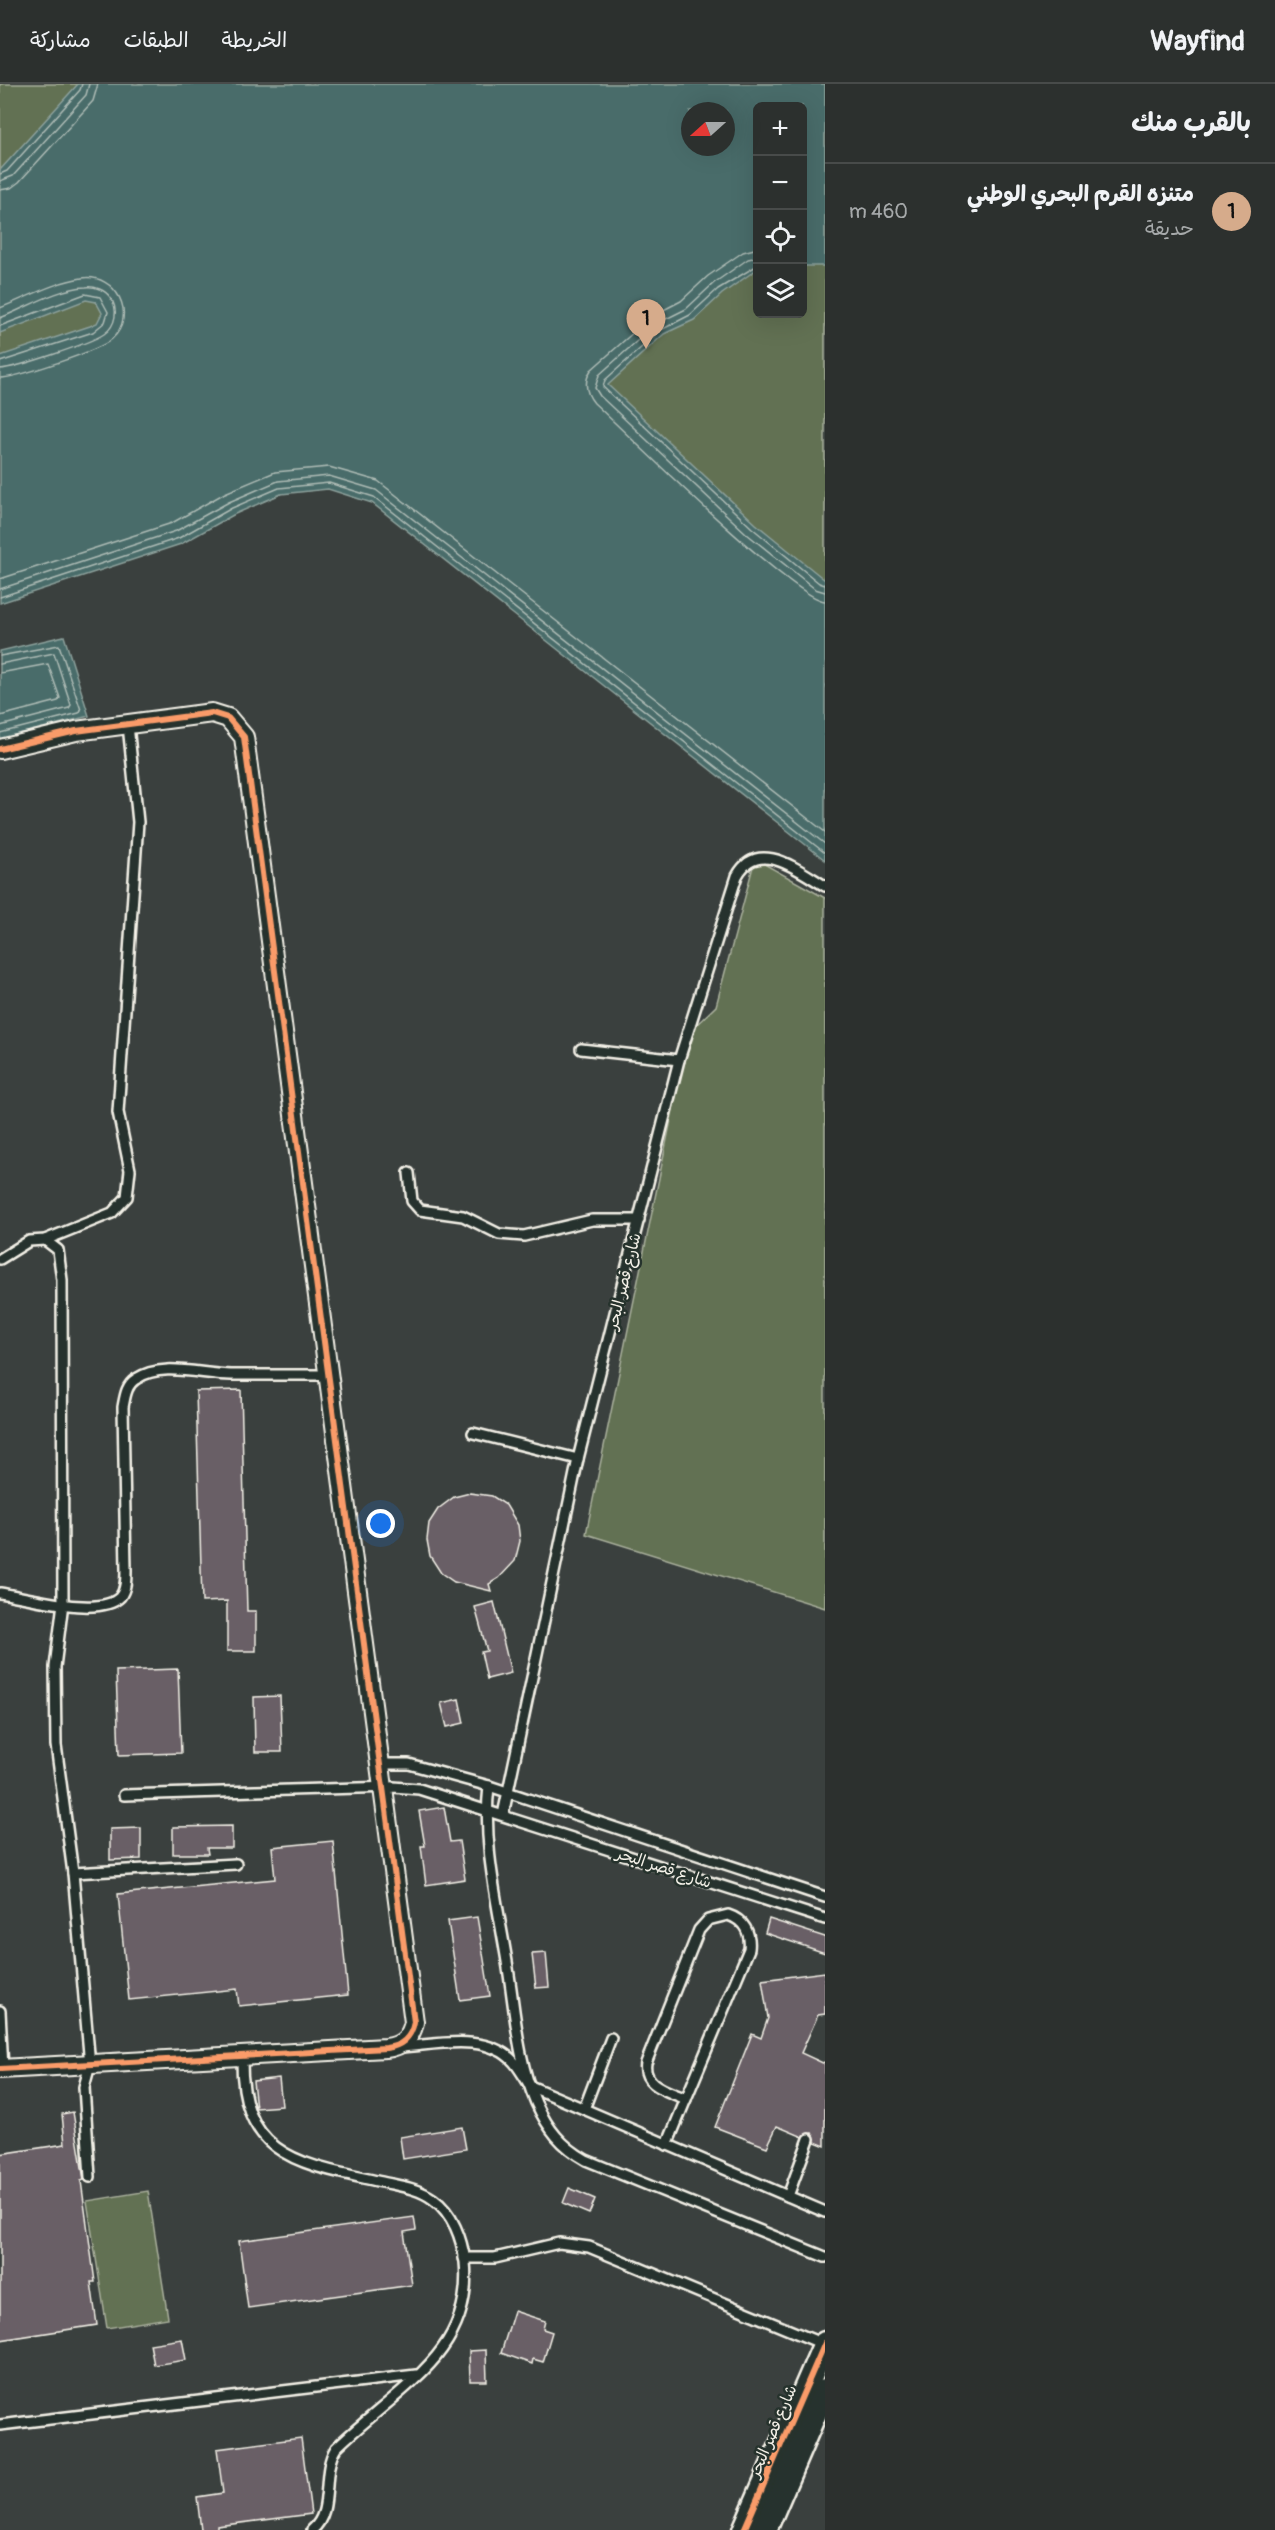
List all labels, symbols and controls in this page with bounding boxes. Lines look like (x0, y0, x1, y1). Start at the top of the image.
text: Wayfind (1150, 24, 1245, 59)
text: مشاركة (30, 27, 91, 54)
text: الطبقات (124, 27, 189, 54)
text: الخريطة (222, 27, 287, 54)
north arrow (681, 102, 735, 156)
map controls (753, 102, 807, 318)
button: + (753, 102, 807, 156)
text: بالقرب منك (1131, 107, 1251, 139)
button: − (753, 156, 807, 210)
text: متنزه القرم البحري الوطني (967, 180, 1194, 208)
text: 460 m (849, 199, 908, 224)
text: 1 (1228, 199, 1235, 224)
button: locate (753, 210, 807, 264)
text: حديقة (1145, 216, 1194, 241)
button: layers (753, 264, 807, 318)
pin: 1 (626, 300, 666, 349)
street label: شارع قصر البحر (602, 1231, 647, 1334)
your location (366, 1509, 395, 1538)
street label: شارع قصر البحر (611, 1843, 714, 1894)
street label: شارع قصر البحر (744, 2382, 802, 2483)

